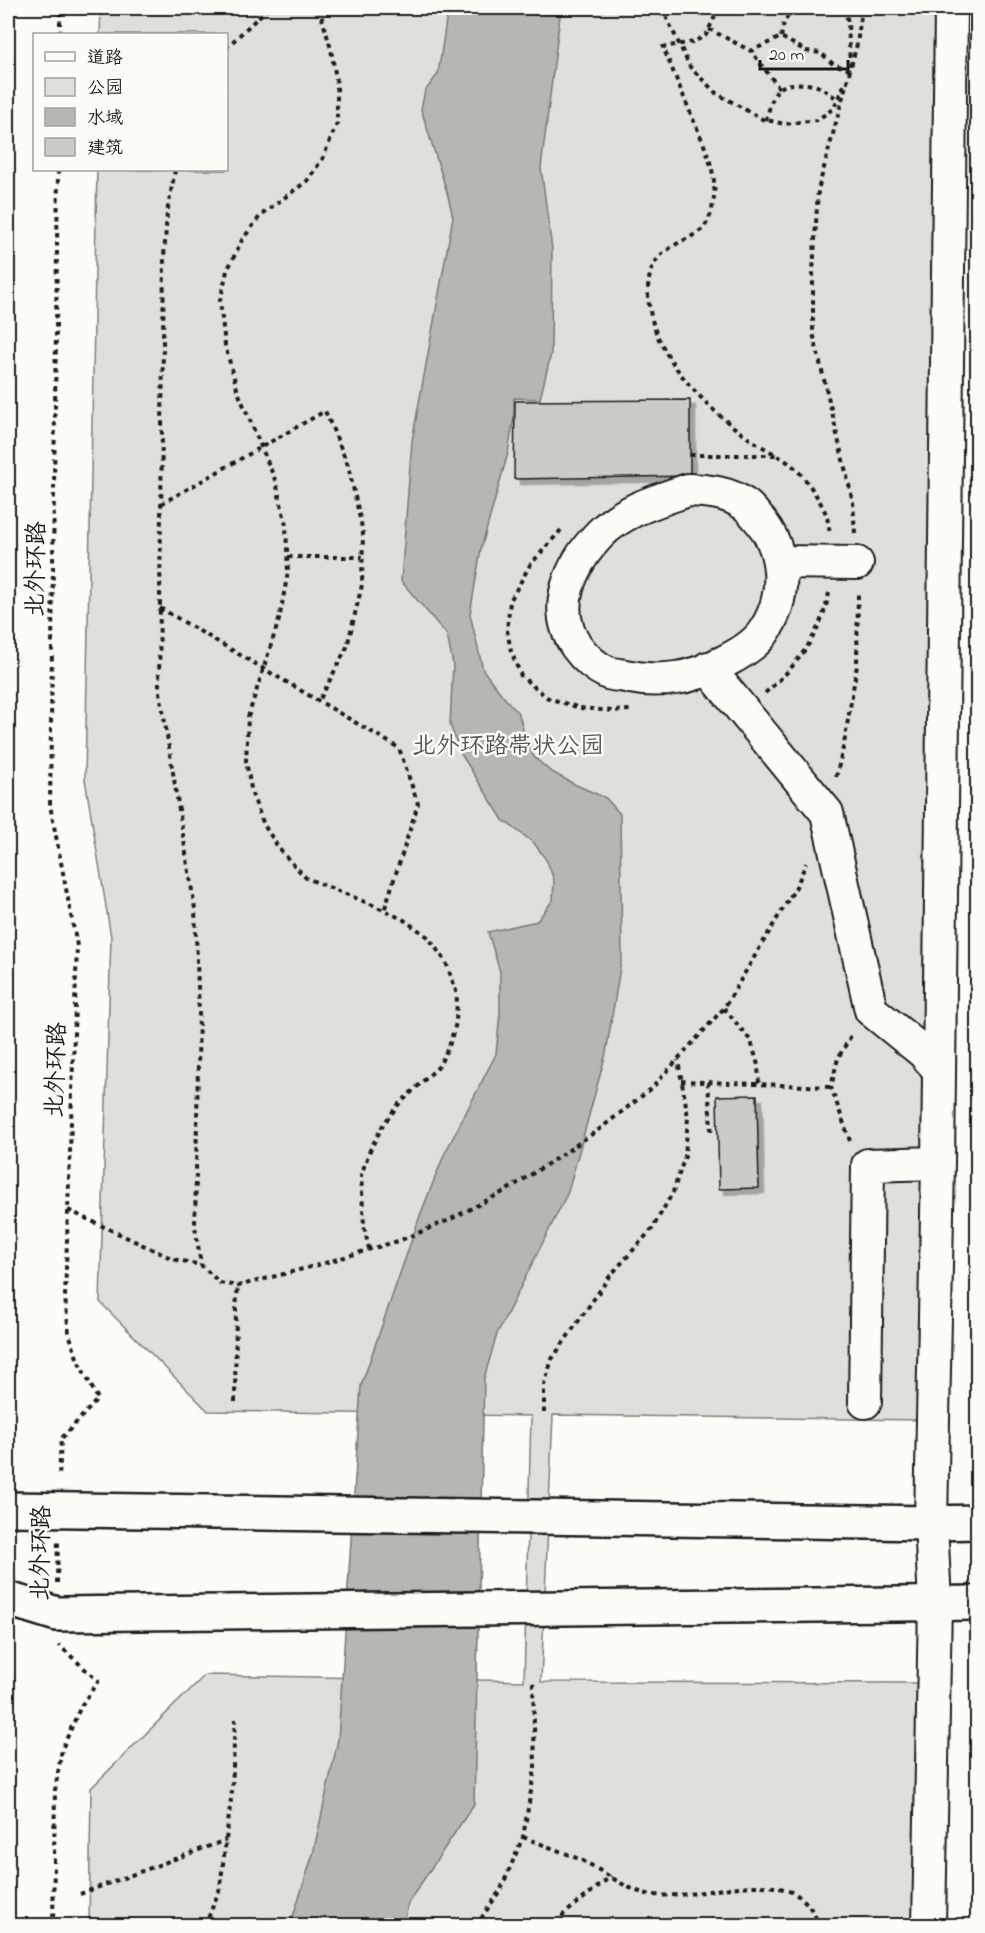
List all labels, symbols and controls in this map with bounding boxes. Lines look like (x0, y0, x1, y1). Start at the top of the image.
legend (33, 33, 228, 171)
scale bar (760, 33, 848, 71)
text: 20 m (769, 43, 804, 69)
text: 道路 (87, 46, 123, 72)
text: 公园 (87, 76, 123, 102)
text: 水域 (87, 106, 123, 132)
text: 建筑 (87, 136, 123, 162)
street label: 北外环路 (19, 521, 56, 617)
park label: 北外环路带状公园 (412, 730, 604, 765)
street label: 北外环路 (38, 1022, 77, 1119)
street label: 北外环路 (24, 1505, 61, 1601)

